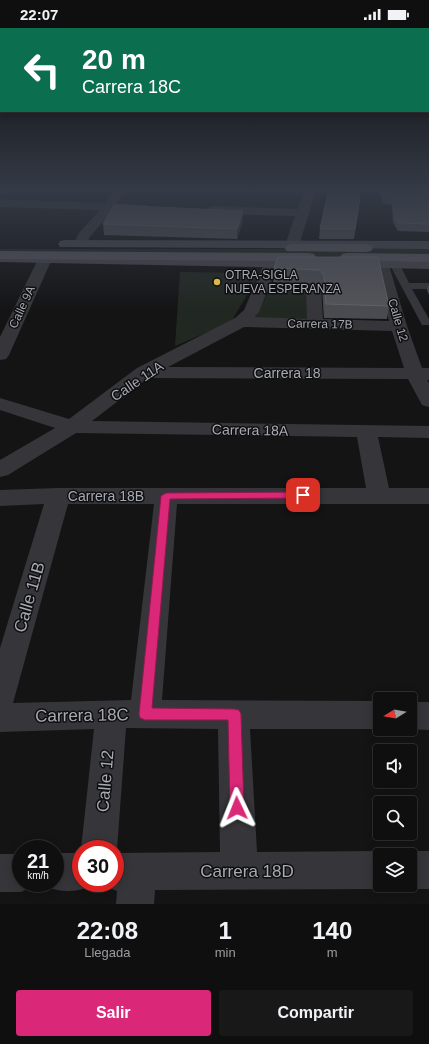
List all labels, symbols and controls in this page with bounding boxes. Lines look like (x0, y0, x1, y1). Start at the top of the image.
text: 22:07 (20, 6, 58, 23)
icon: left (16, 44, 68, 96)
text: 20 m (82, 44, 146, 75)
text: Carrera 18C (82, 77, 181, 97)
place label: OTRA-SIGLA NUEVA ESPERANZA (225, 268, 341, 296)
marker: OTRA-SIGLA NUEVA ESPERANZA (212, 277, 222, 287)
street label: Calle 9A (6, 283, 38, 331)
street label: Calle 12 (385, 297, 411, 343)
street label: Carrera 17B (287, 316, 353, 332)
street label: Calle 11A (108, 357, 167, 404)
street label: Carrera 18 (254, 365, 321, 381)
street label: Carrera 18A (212, 421, 289, 439)
pin (286, 478, 320, 512)
icon: arrive (292, 484, 314, 506)
street label: Carrera 18B (68, 488, 144, 504)
street label: Calle 11B (10, 560, 49, 635)
north arrow (373, 692, 417, 736)
map controls (373, 692, 417, 892)
street label: Carrera 18C (35, 705, 129, 726)
button: sound (373, 744, 417, 788)
street label: Calle 12 (93, 749, 118, 813)
position arrow (216, 787, 258, 829)
button: search (373, 796, 417, 840)
speed limit sign: 30 (72, 840, 124, 892)
button: layers (373, 848, 417, 892)
text: 21 (27, 850, 49, 872)
street label: Carrera 18D (200, 862, 294, 881)
text: km/h (27, 870, 49, 881)
text: 22:08 (77, 917, 138, 944)
text: 1 (218, 917, 232, 944)
text: 140 (312, 917, 352, 944)
text: Llegada (84, 945, 130, 960)
text: min (215, 945, 236, 960)
text: m (327, 945, 338, 960)
button: Salir (16, 990, 211, 1036)
button: Compartir (219, 990, 413, 1036)

